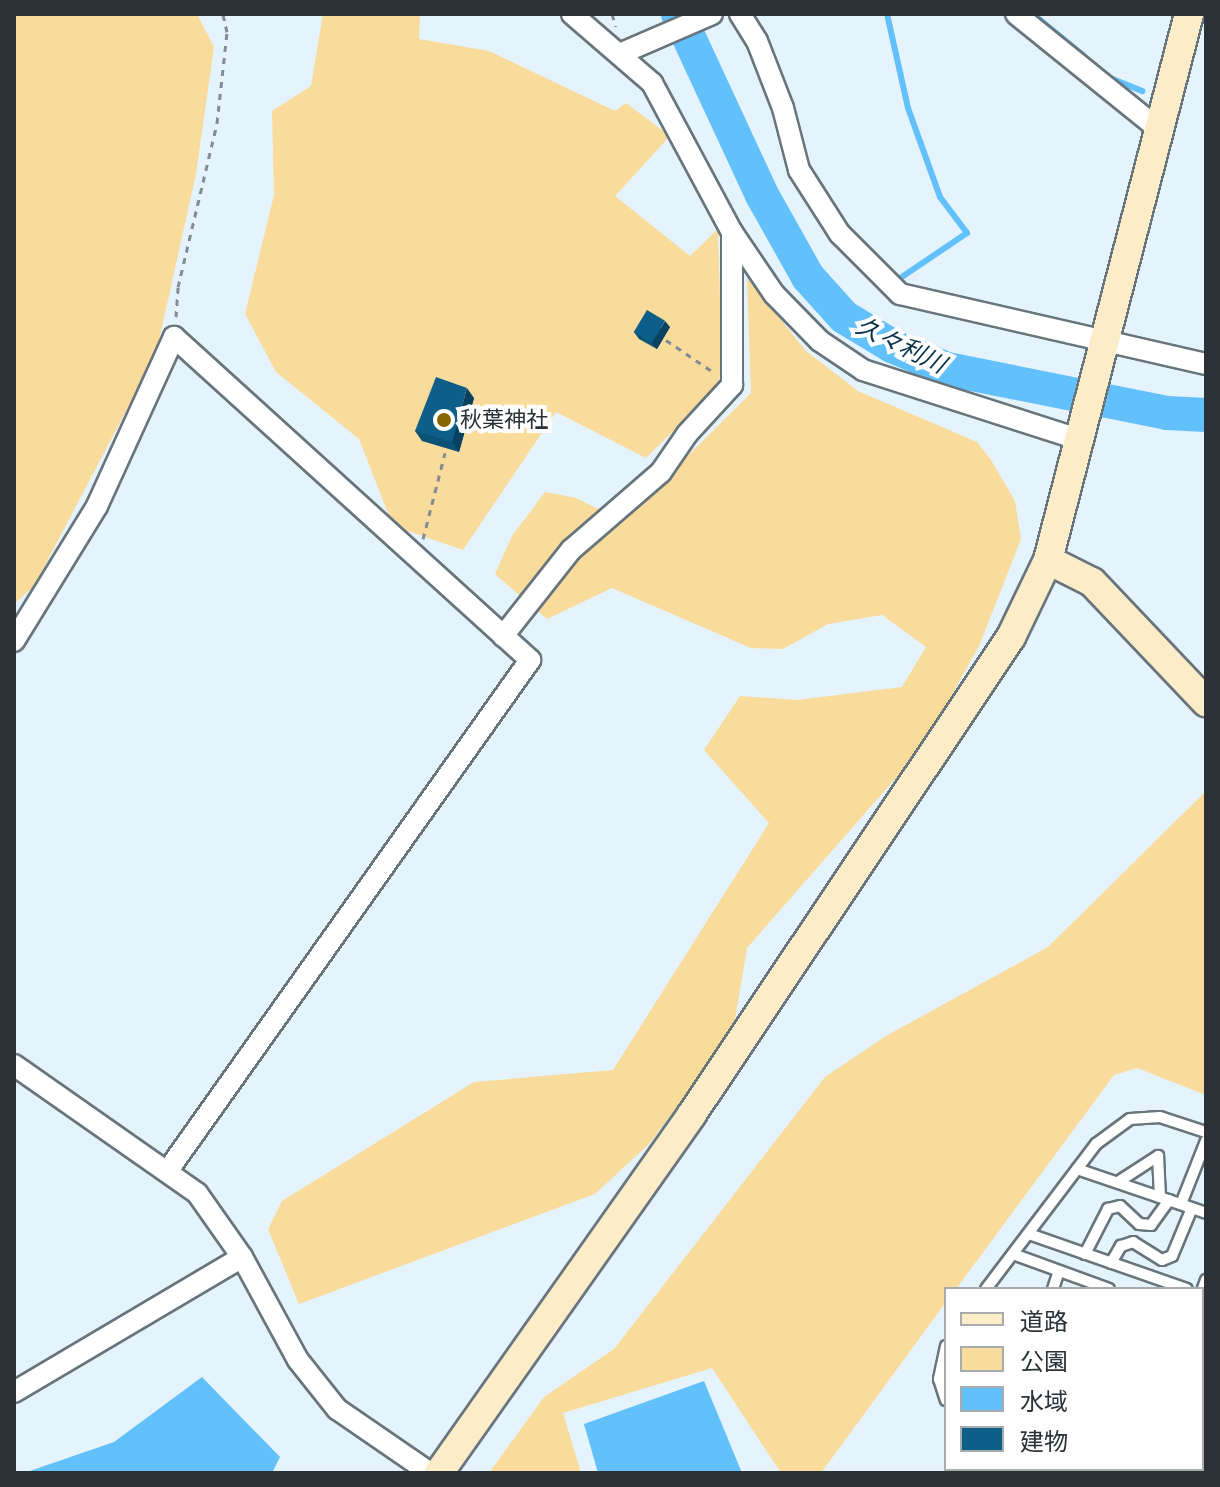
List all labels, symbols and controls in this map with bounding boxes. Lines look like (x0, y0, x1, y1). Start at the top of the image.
water label: 久々利川 (852, 311, 950, 379)
place label: 秋葉神社 (460, 407, 548, 433)
marker: 秋葉神社 (435, 411, 453, 429)
legend (944, 1287, 1204, 1471)
text: 道路 (1020, 1308, 1068, 1335)
text: 公園 (1020, 1348, 1068, 1375)
text: 水域 (1020, 1388, 1068, 1415)
text: 建物 (1020, 1428, 1068, 1455)

